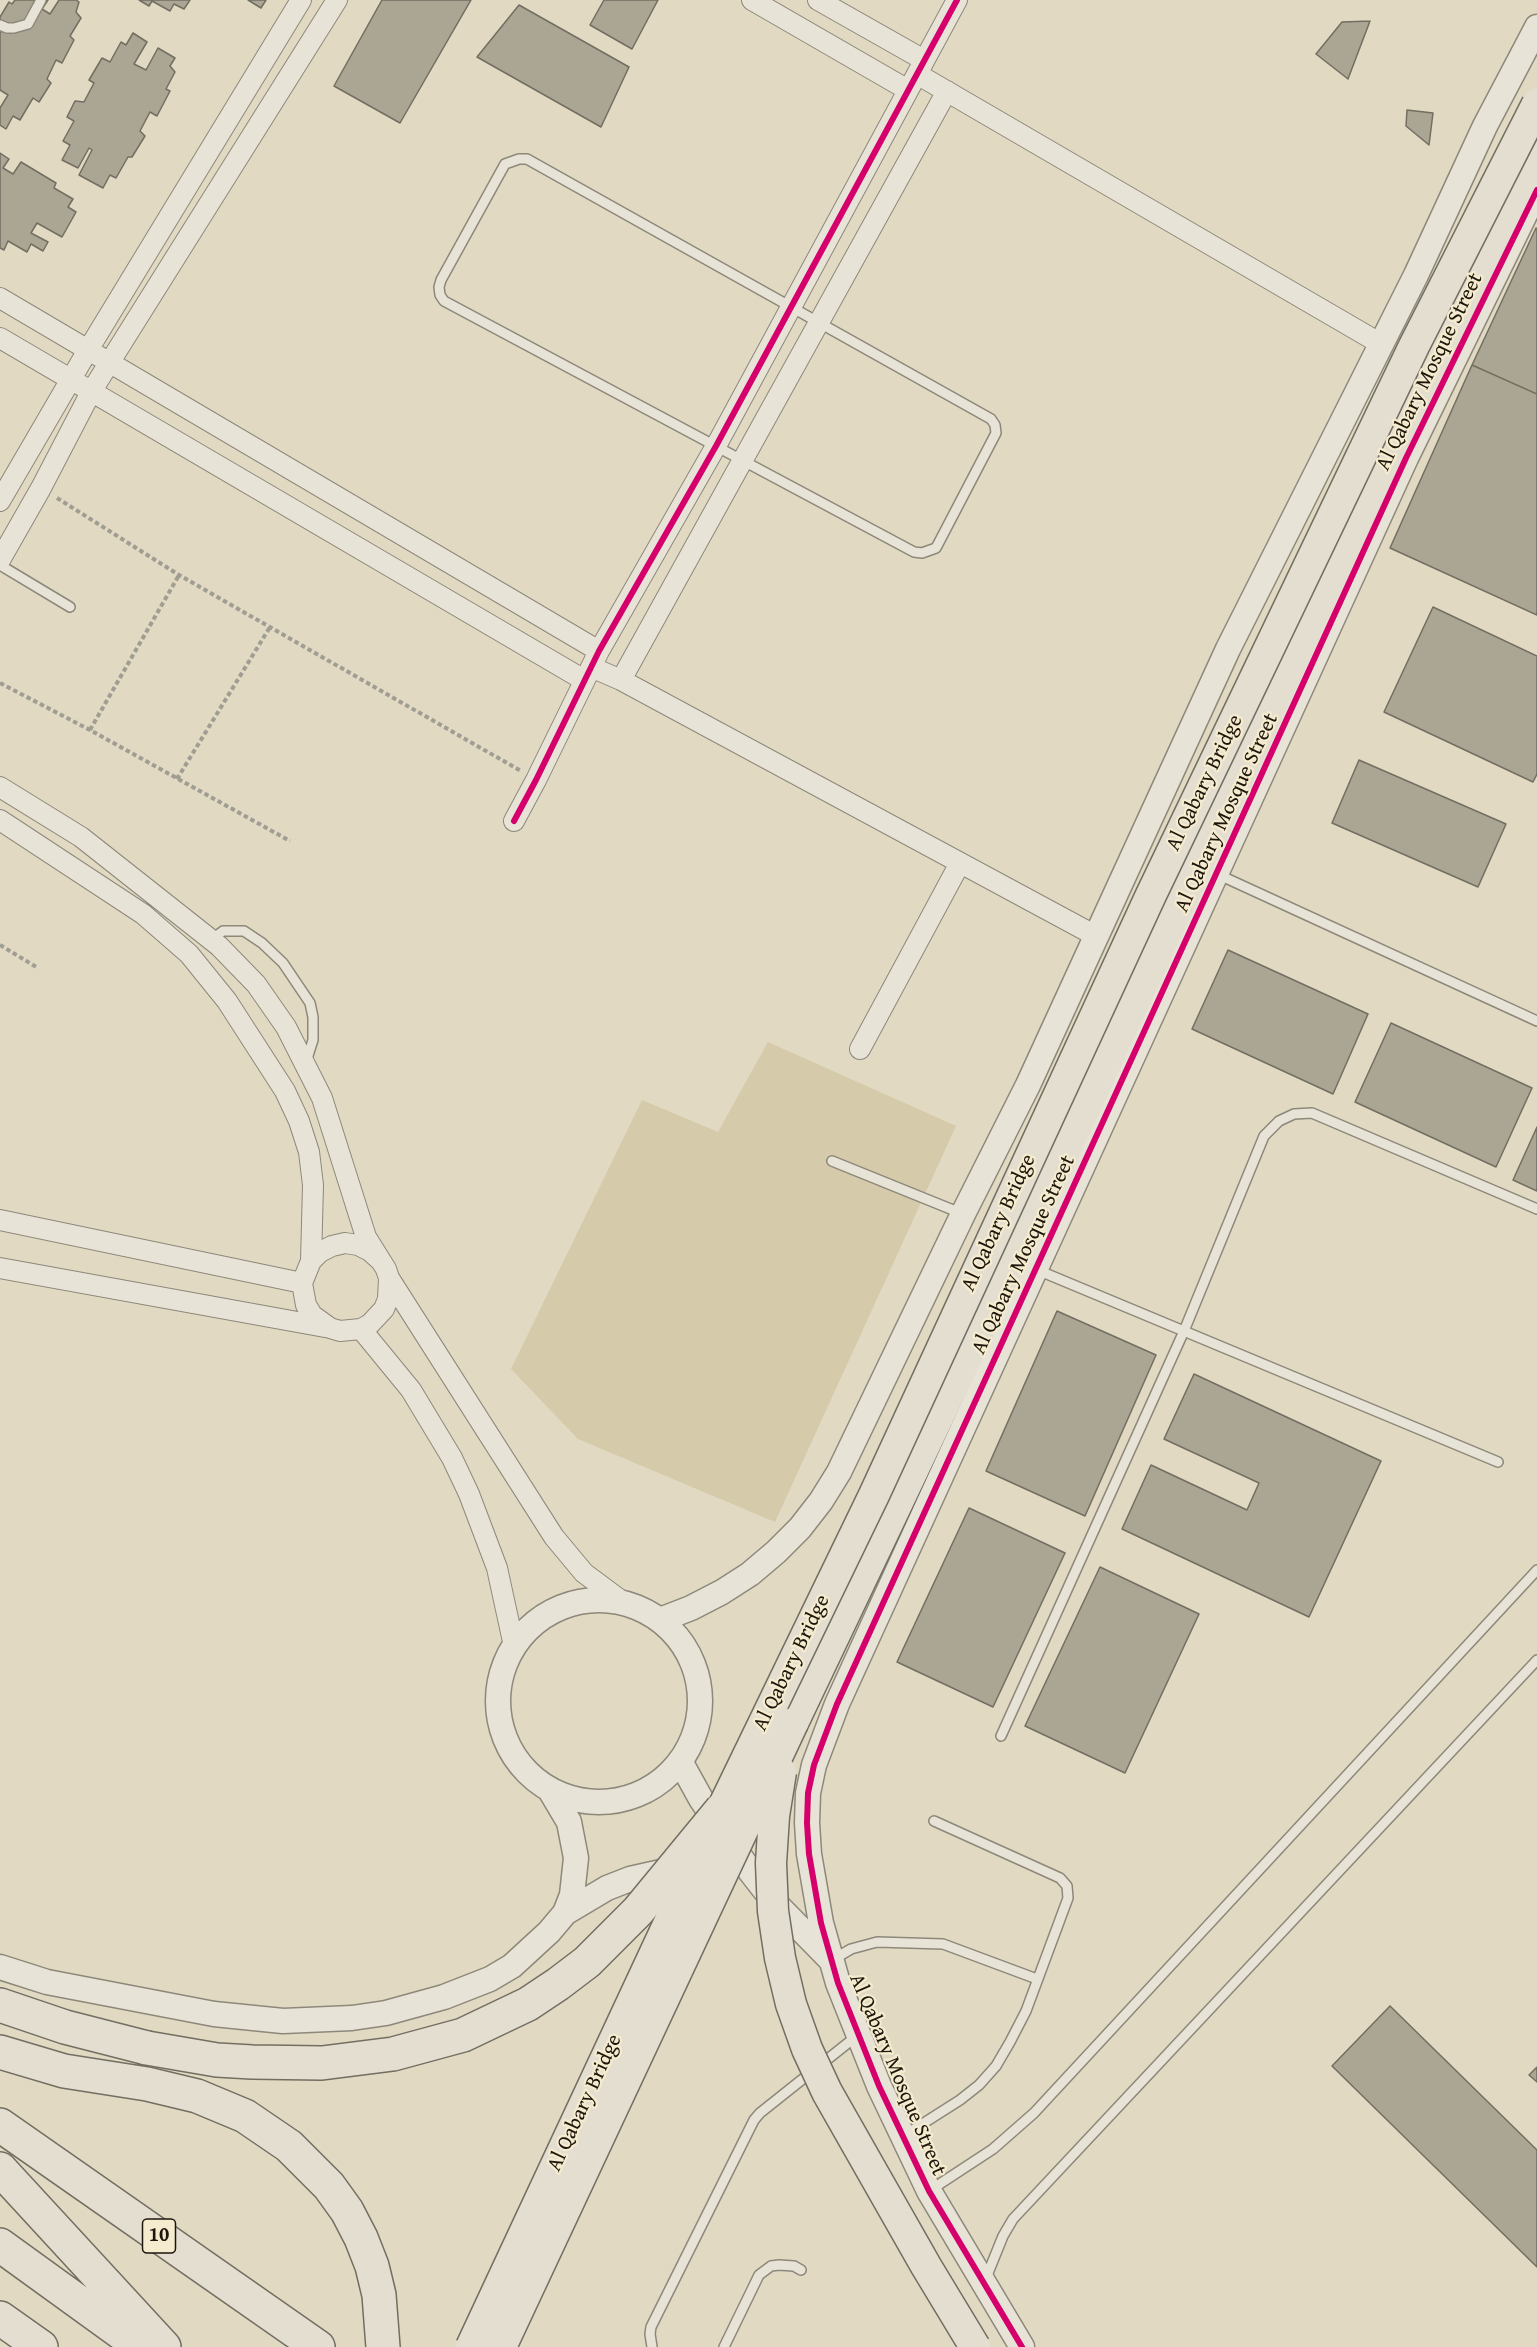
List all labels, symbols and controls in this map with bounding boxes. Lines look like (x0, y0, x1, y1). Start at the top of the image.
street label: Al Qabary Mosque Street (1371, 269, 1489, 475)
street label: Al Qabary Mosque Street (1170, 709, 1284, 917)
street label: Al Qabary Bridge (1161, 711, 1249, 855)
street label: Al Qabary Bridge (956, 1150, 1042, 1296)
street label: Al Qabary Mosque Street (967, 1151, 1081, 1359)
street label: Al Qabary Bridge (748, 1591, 836, 1735)
street label: Al Qabary Mosque Street (843, 1970, 951, 2180)
street label: Al Qabary Bridge (542, 2030, 628, 2176)
road number: 10 (142, 2219, 176, 2253)

